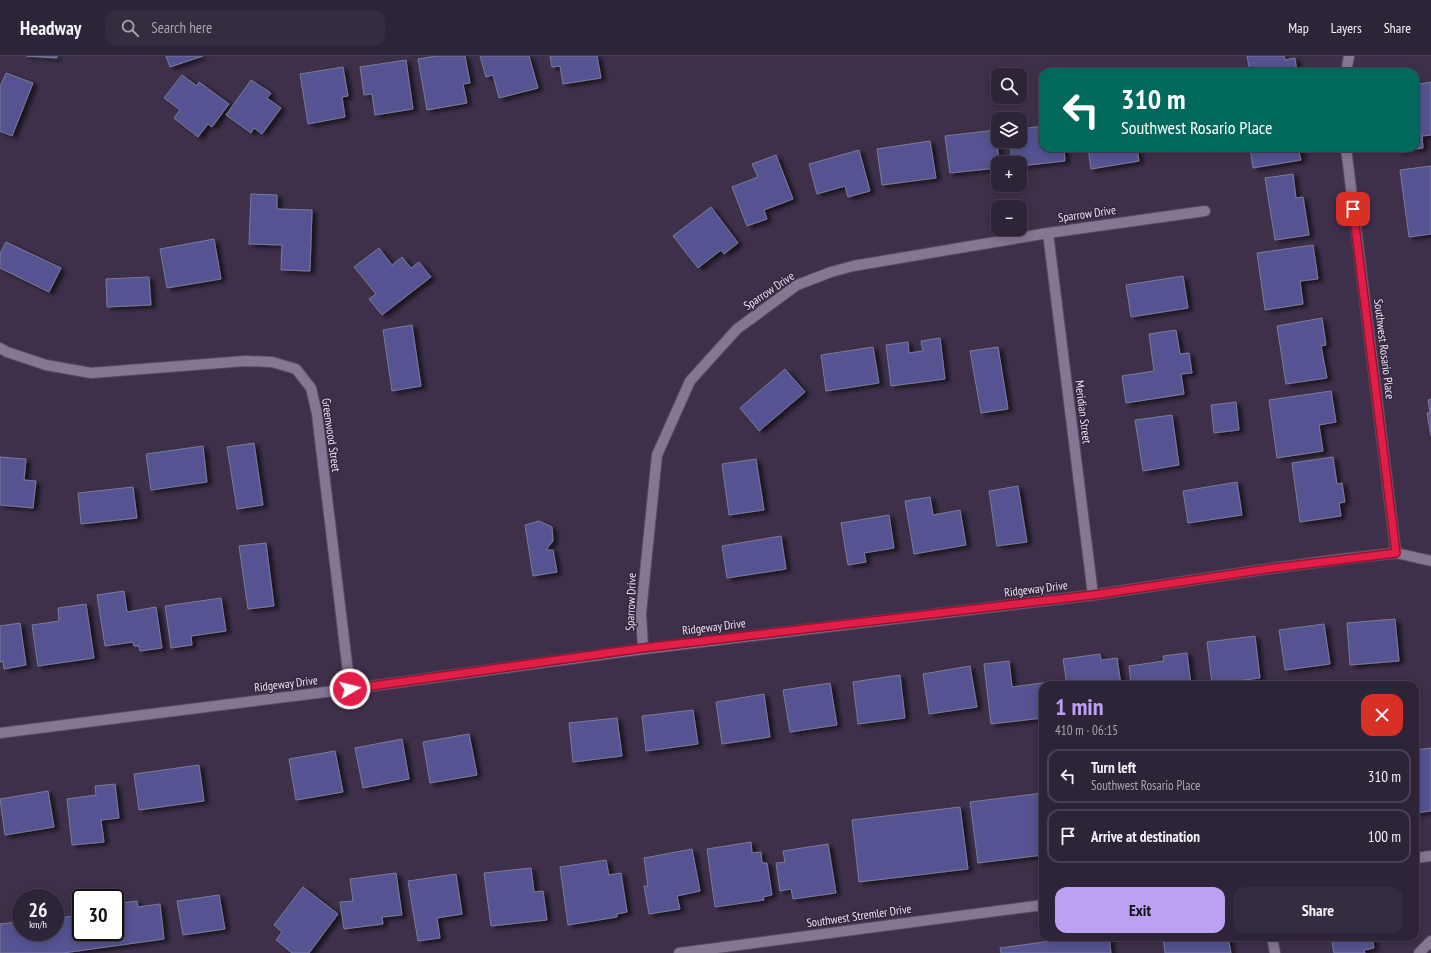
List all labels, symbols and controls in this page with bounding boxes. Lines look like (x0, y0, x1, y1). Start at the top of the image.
search box (105, 10, 385, 46)
text: Headway (20, 16, 81, 40)
icon: search (119, 17, 141, 39)
text: Search here (151, 18, 212, 37)
text: Map (1288, 19, 1309, 37)
text: Layers (1331, 19, 1362, 37)
text: Share (1384, 19, 1411, 37)
map controls (991, 68, 1027, 236)
button: search (991, 68, 1027, 104)
text: 310 m (1121, 80, 1185, 117)
icon: left (1055, 84, 1107, 136)
button: layers (991, 112, 1027, 148)
text: Southwest Rosario Place (1121, 116, 1272, 139)
button: + (991, 156, 1027, 192)
pin (1336, 192, 1370, 226)
icon: arrive (1342, 198, 1364, 220)
button: − (991, 200, 1027, 236)
street label: Sparrow Drive (1057, 202, 1117, 225)
street label: Sparrow Drive (740, 268, 797, 313)
street label: Southwest Rosario Place (1371, 298, 1398, 400)
street label: Meridian Street (1072, 379, 1095, 445)
street label: Greenwood Street (319, 397, 344, 473)
street label: Sparrow Drive (622, 573, 639, 631)
street label: Ridgeway Drive (1003, 577, 1069, 600)
street label: Ridgeway Drive (681, 615, 747, 638)
position arrow (329, 668, 371, 710)
street label: Ridgeway Drive (253, 672, 319, 695)
text: 1 min (1055, 691, 1103, 722)
button: close (1361, 694, 1403, 736)
text: 410 m · 06:15 (1055, 722, 1118, 739)
text: Turn left (1091, 758, 1136, 777)
icon: left (1057, 765, 1079, 787)
text: 310 m (1368, 767, 1401, 786)
text: Southwest Rosario Place (1091, 777, 1200, 794)
icon: arrive (1057, 825, 1079, 847)
text: Arrive at destination (1091, 827, 1200, 846)
text: 100 m (1368, 827, 1401, 846)
button: Exit (1055, 887, 1225, 933)
button: Share (1233, 887, 1403, 933)
speed limit sign: 30 (72, 889, 124, 941)
text: 26 (28, 897, 48, 923)
street label: Southwest Stremler Drive (805, 901, 912, 930)
text: km/h (29, 918, 47, 931)

